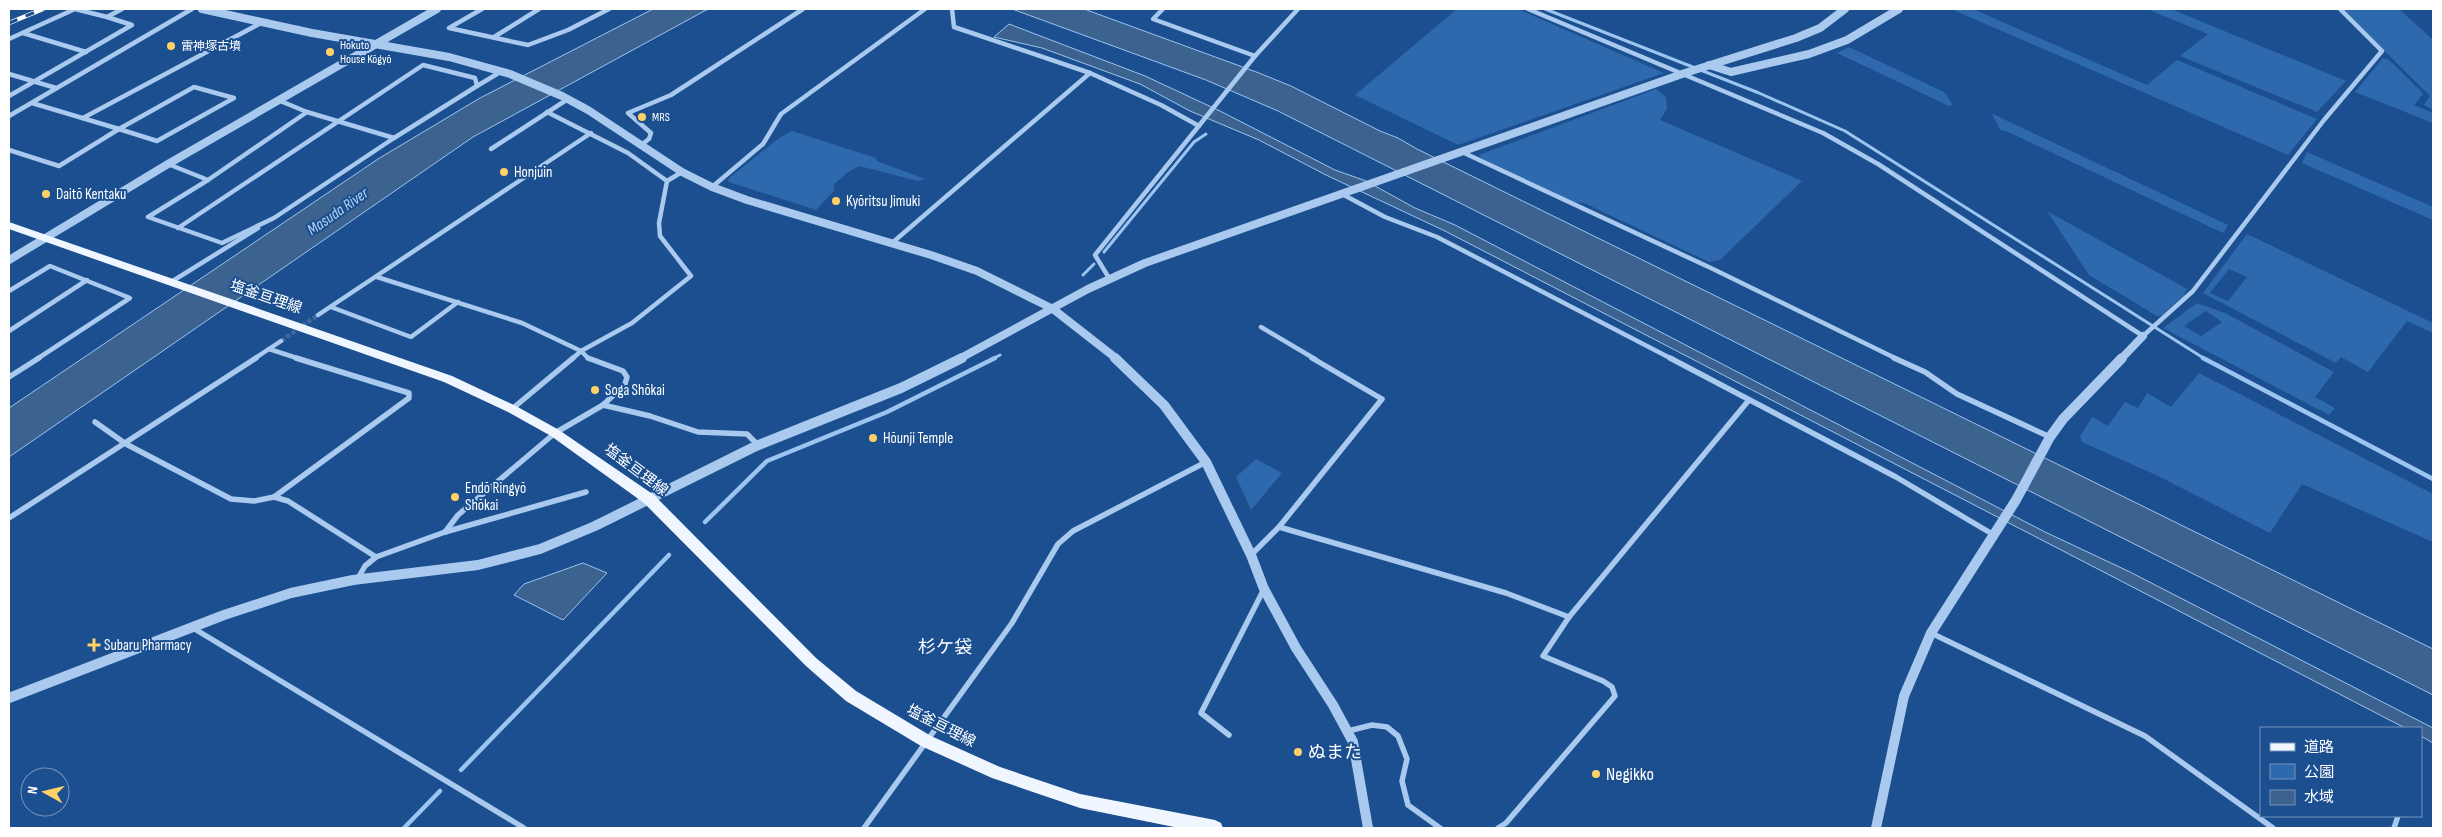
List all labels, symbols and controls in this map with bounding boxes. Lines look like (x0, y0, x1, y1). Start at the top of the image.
place label: Hokuto House Kōgyō (340, 38, 391, 67)
place label: 雷神塚古墳 (181, 39, 241, 54)
marker: 雷神塚古墳 (165, 40, 177, 52)
marker: Hokuto House Kōgyō (324, 46, 336, 58)
place label: MRS (652, 110, 670, 125)
marker: MRS (636, 111, 648, 123)
place label: Honjuin (514, 163, 552, 182)
marker: Honjuin (498, 166, 510, 178)
water label: Masuda River (304, 184, 373, 240)
place label: Daitō Kentaku (56, 185, 126, 204)
marker: Daitō Kentaku (40, 188, 52, 200)
place label: Kyōritsu Jimuki (846, 192, 920, 211)
marker: Kyōritsu Jimuki (830, 195, 842, 207)
street label: 塩釜亘理線 (227, 276, 305, 318)
place label: Soga Shōkai (605, 381, 665, 400)
marker: Soga Shōkai (589, 384, 601, 396)
place label: Hōunji Temple (883, 429, 953, 448)
marker: Hōunji Temple (867, 432, 879, 444)
street label: 塩釜亘理線 (600, 440, 672, 500)
place label: Endō Ringyō Shōkai (465, 479, 526, 515)
marker: Endō Ringyō Shōkai (449, 491, 461, 503)
place label: Subaru Pharmacy (104, 636, 192, 655)
district label: 杉ケ袋 (918, 637, 972, 658)
marker: Subaru Pharmacy (88, 639, 100, 651)
street label: 塩釜亘理線 (903, 701, 979, 751)
legend (2260, 727, 2422, 817)
text: 道路 (2304, 738, 2334, 757)
place label: ぬまた (1308, 742, 1362, 763)
marker: ぬまた (1292, 746, 1304, 758)
text: 公園 (2304, 763, 2334, 782)
place label: Negikko (1606, 764, 1654, 785)
north arrow (20, 767, 70, 817)
marker: Negikko (1590, 768, 1602, 780)
text: N (24, 785, 42, 795)
text: 水域 (2304, 788, 2334, 807)

